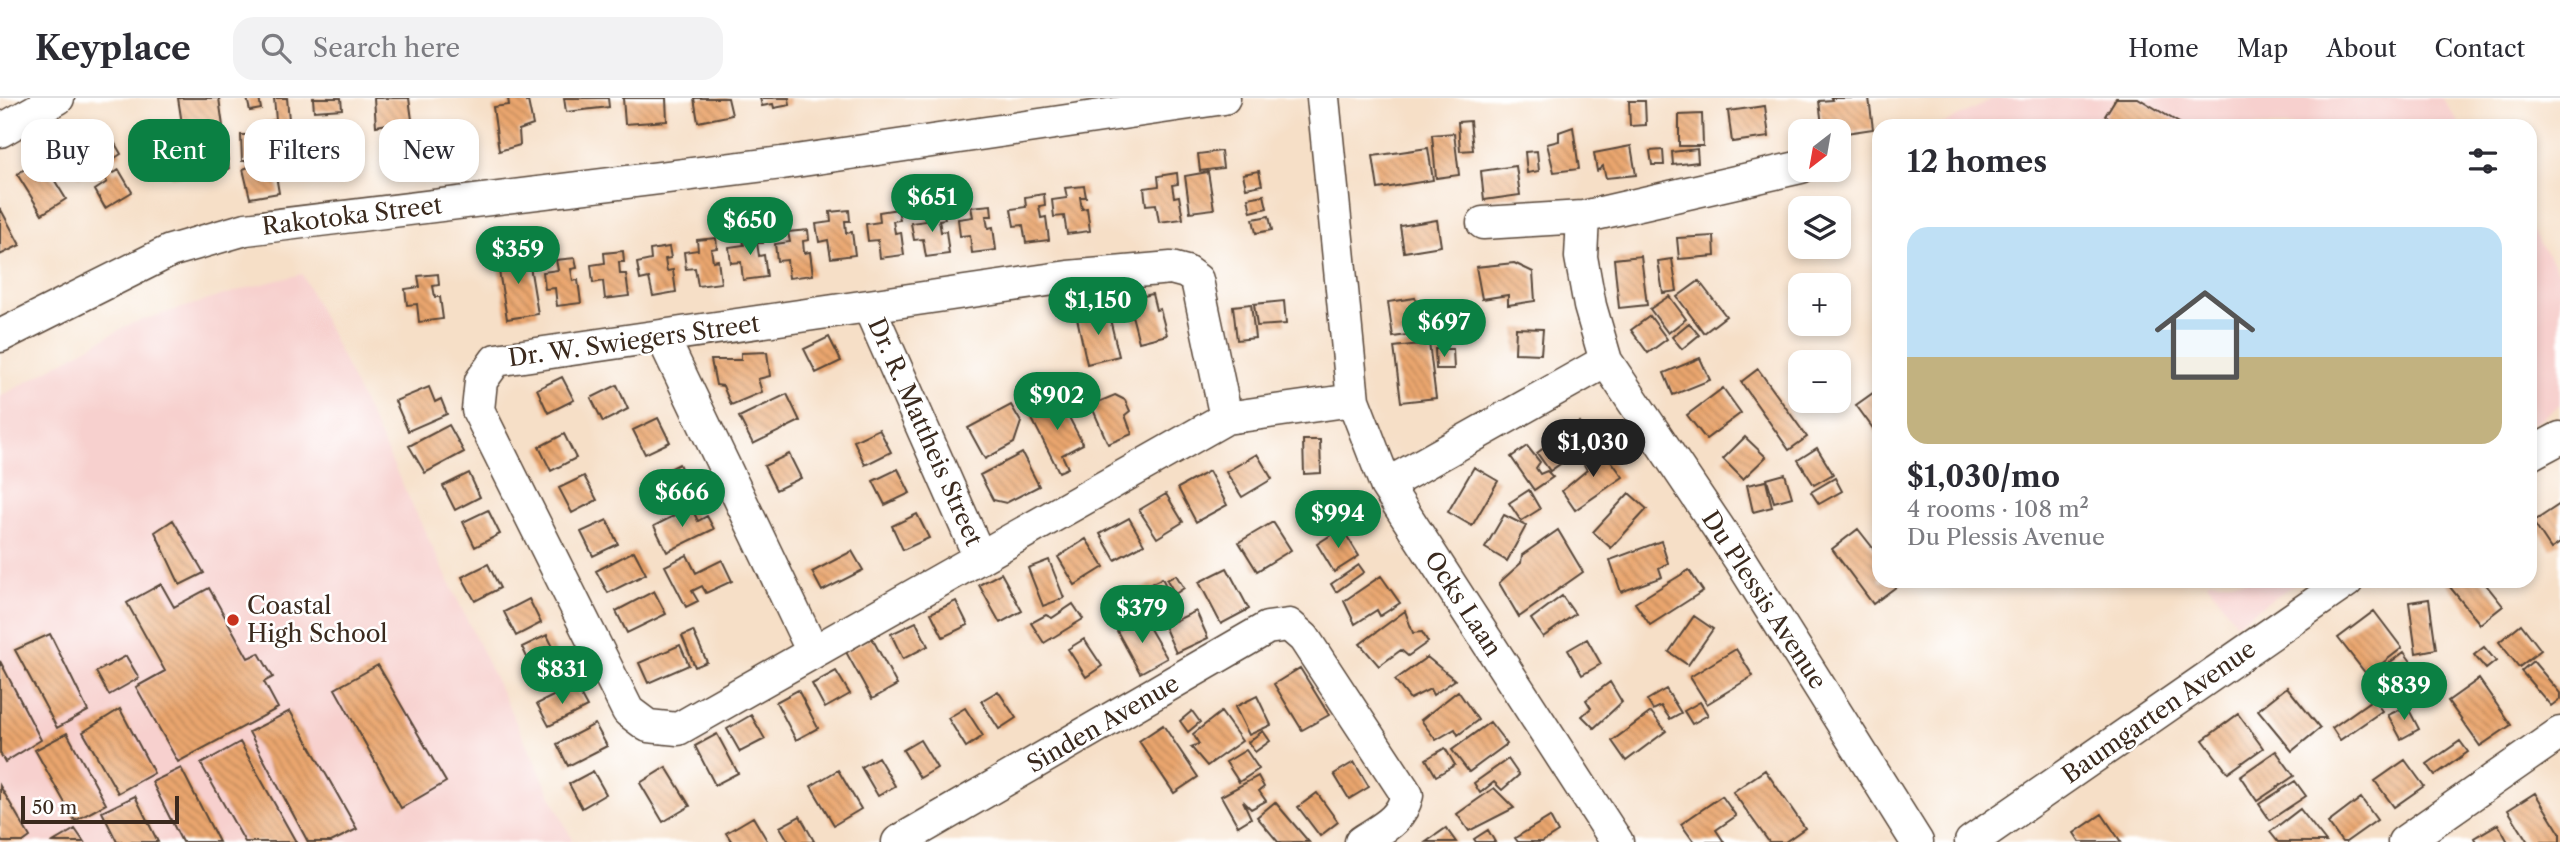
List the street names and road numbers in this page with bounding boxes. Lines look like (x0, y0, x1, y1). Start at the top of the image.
street label: Rakotoka Street (260, 190, 444, 241)
street label: Dr. W. Swiegers Street (506, 308, 762, 373)
street label: Dr. R. Mattheis Street (862, 313, 989, 551)
street label: Du Plessis Avenue (1696, 505, 1833, 694)
street label: Ocks Laan (1419, 546, 1508, 662)
street label: Baumgarten Avenue (2056, 634, 2261, 789)
street label: Sinden Avenue (1022, 668, 1184, 779)

